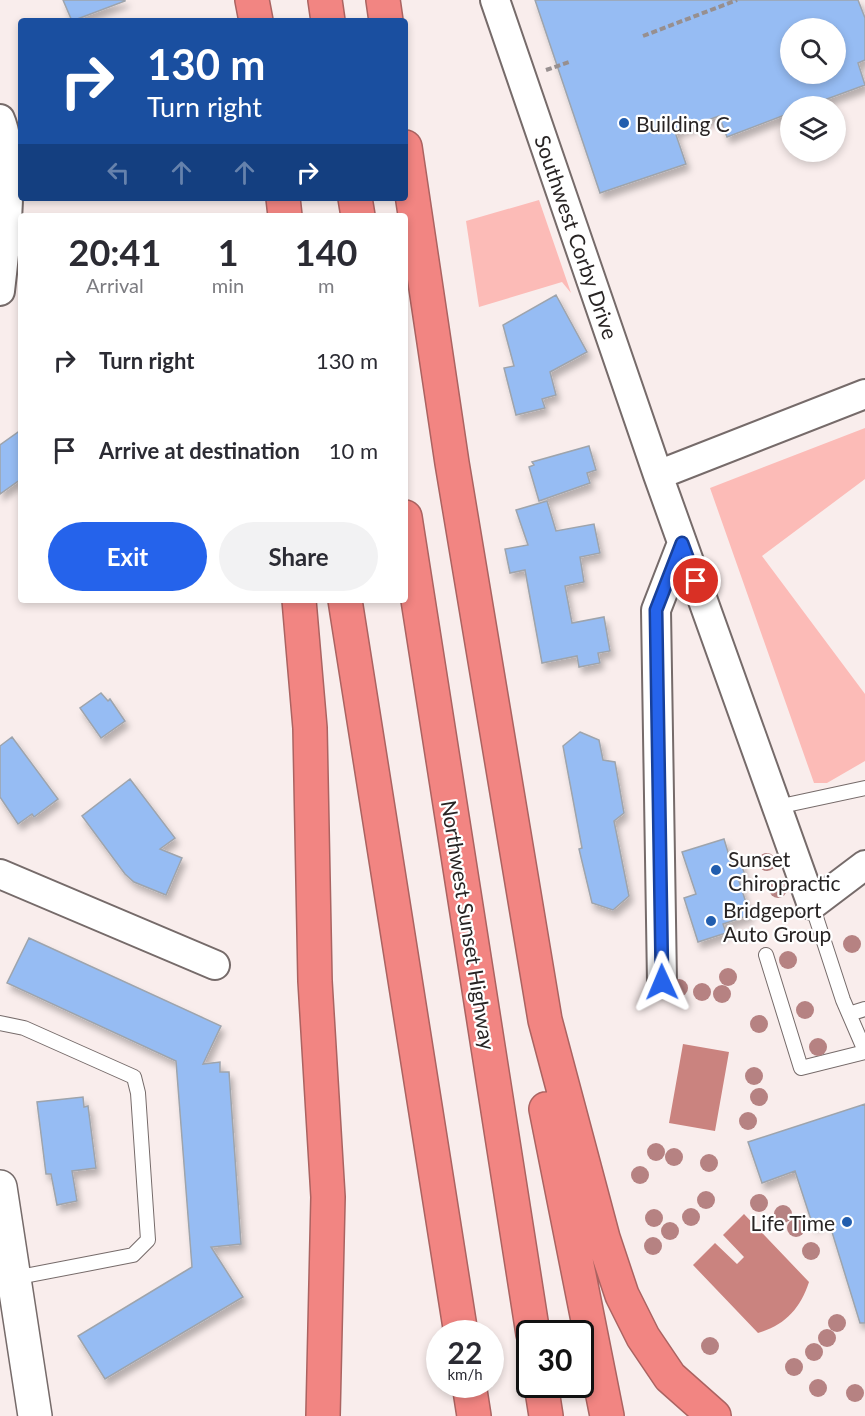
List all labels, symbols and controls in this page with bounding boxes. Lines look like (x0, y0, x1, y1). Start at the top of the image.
map controls (780, 18, 846, 162)
button: search (780, 18, 846, 84)
text: 130 m (147, 39, 265, 89)
icon: right (48, 42, 126, 120)
text: Turn right (147, 90, 262, 123)
button: layers (780, 96, 846, 162)
place label: Building C (636, 111, 730, 136)
marker: Building C (617, 116, 631, 130)
street label: Southwest Corby Drive (530, 132, 624, 342)
icon: left (102, 156, 135, 189)
icon: ahead (165, 156, 198, 189)
icon: ahead (228, 156, 261, 189)
icon: right (291, 156, 324, 189)
text: 20:41 (69, 230, 161, 274)
text: 1 (218, 230, 239, 274)
text: 140 (295, 230, 357, 274)
text: Arrival (86, 273, 144, 297)
text: min (212, 273, 244, 297)
text: m (318, 273, 334, 297)
icon: right (48, 344, 81, 377)
text: Turn right (99, 347, 194, 374)
text: 130 m (316, 347, 378, 374)
icon: arrive (48, 434, 81, 467)
text: Arrive at destination (99, 437, 300, 464)
text: 10 m (329, 437, 378, 464)
button: Exit (48, 522, 207, 591)
button: Share (219, 522, 378, 591)
pin (670, 555, 721, 606)
icon: arrive (679, 564, 712, 597)
street label: Northwest Sunset Highway (437, 798, 501, 1052)
place label: Sunset Chiropractic (728, 846, 841, 895)
marker: Sunset Chiropractic (709, 863, 723, 877)
place label: Bridgeport Auto Group (723, 897, 831, 946)
marker: Bridgeport Auto Group (704, 914, 718, 928)
position arrow (630, 950, 694, 1014)
place label: Life Time (751, 1210, 835, 1235)
marker: Life Time (840, 1215, 854, 1229)
speed limit sign: 30 (516, 1320, 594, 1398)
text: 22 (448, 1334, 482, 1370)
text: km/h (447, 1365, 483, 1383)

